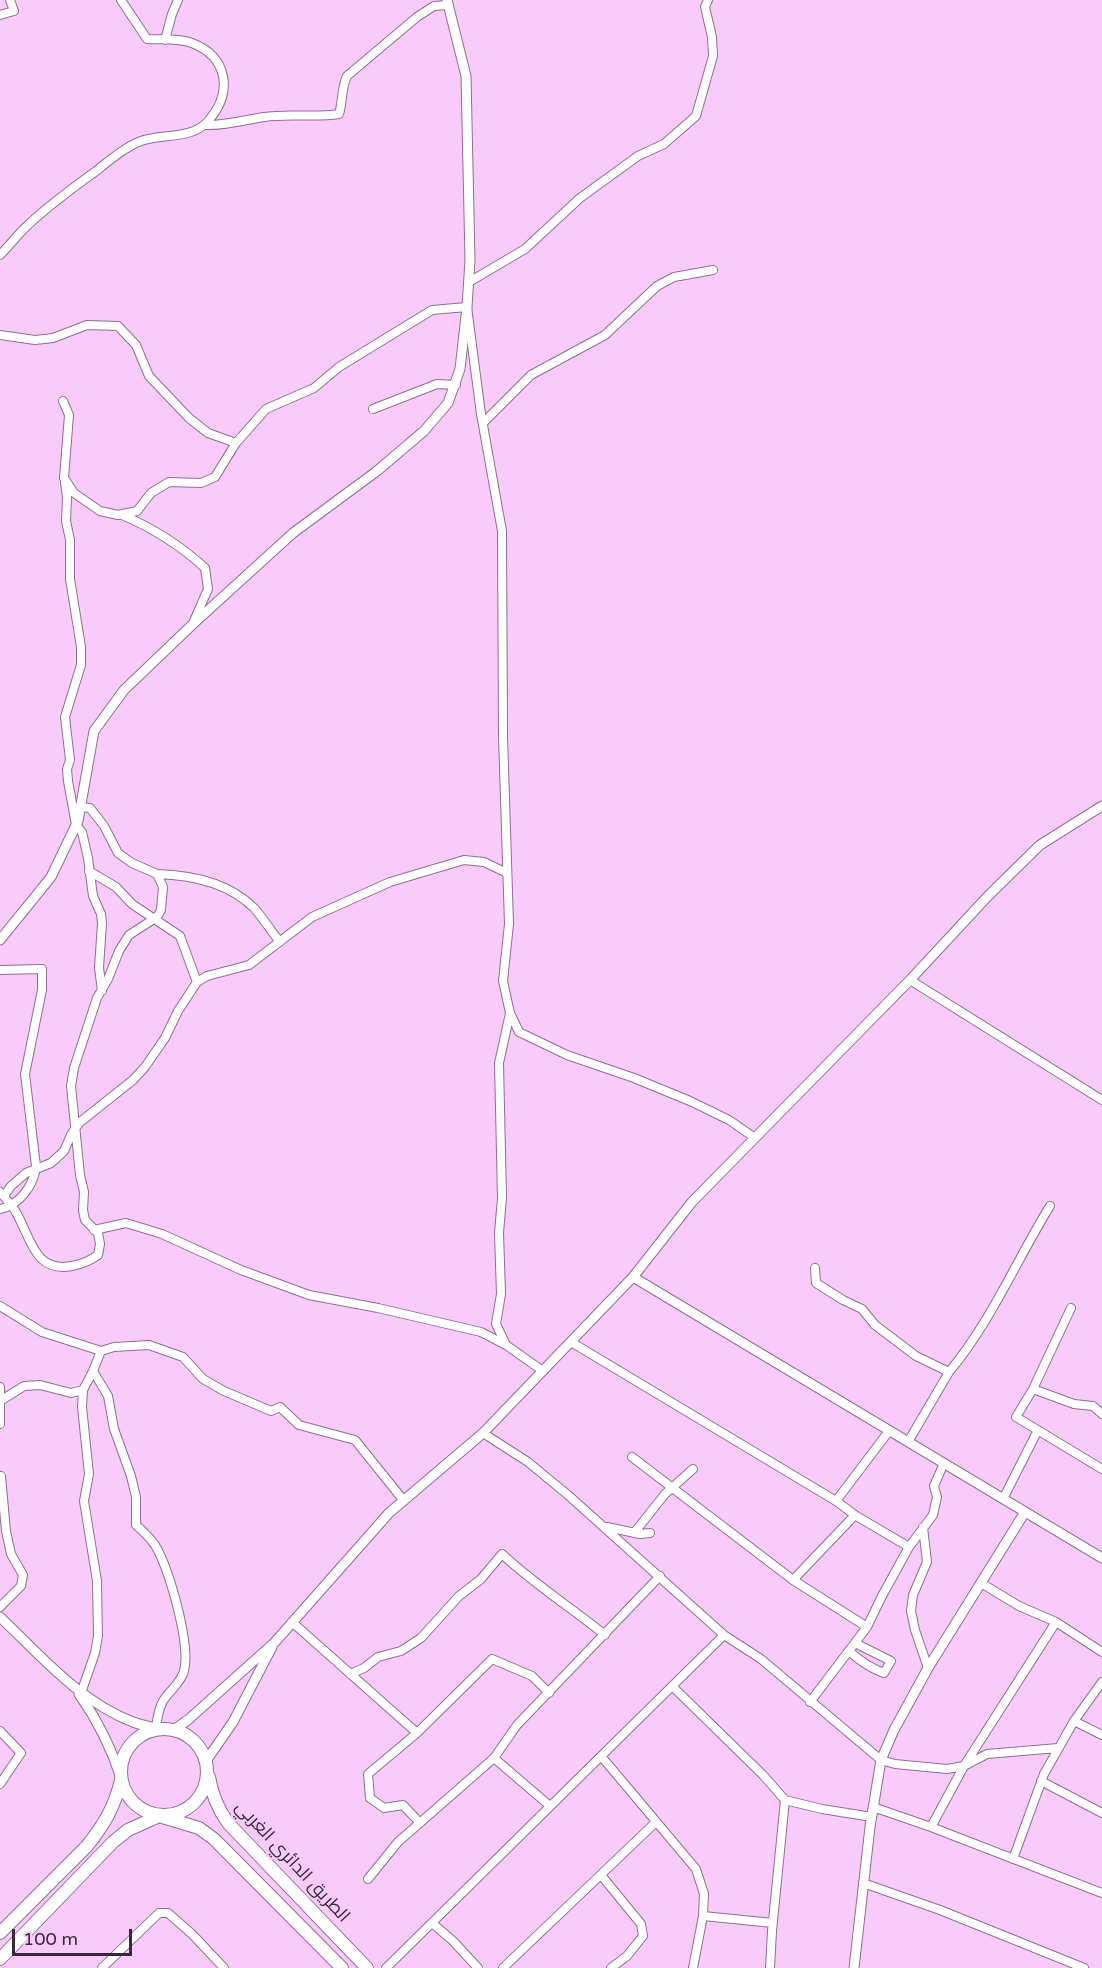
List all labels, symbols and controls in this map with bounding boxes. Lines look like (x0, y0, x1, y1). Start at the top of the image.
street label: الطريق الدائري الغربي (230, 1797, 354, 1927)
scale bar (15, 1917, 135, 1955)
text: 100 m (23, 1928, 78, 1950)

